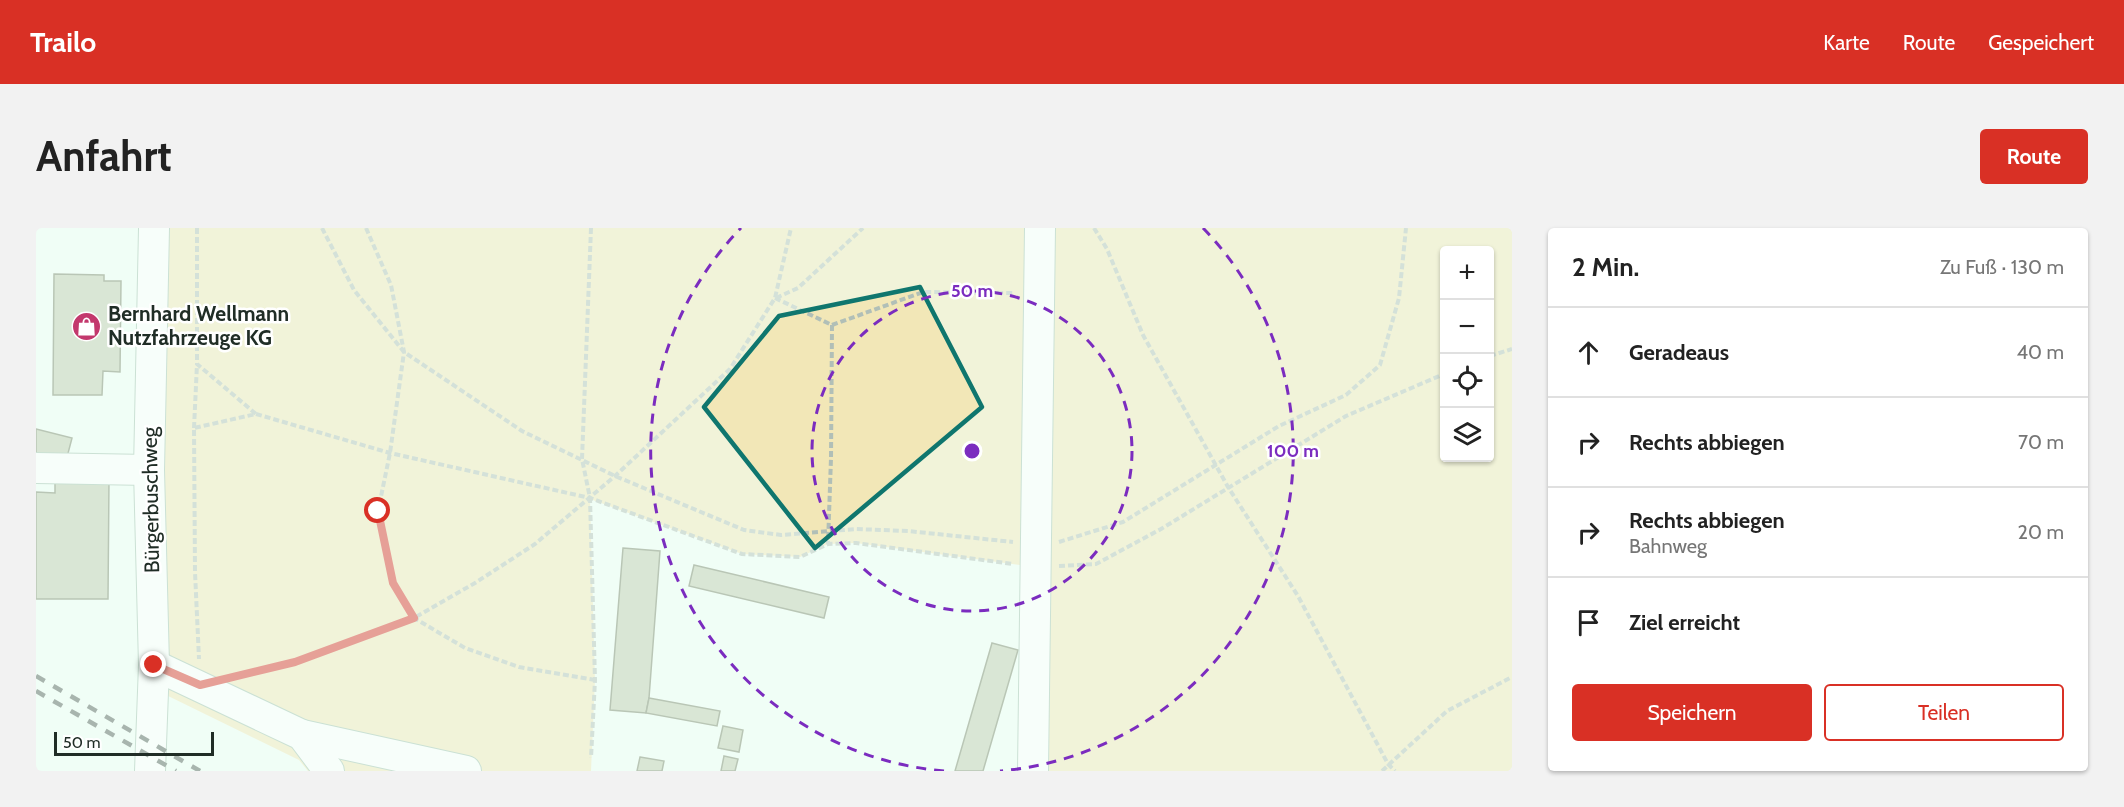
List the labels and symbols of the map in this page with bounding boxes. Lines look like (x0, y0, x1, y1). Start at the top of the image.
text: 50 m (951, 280, 993, 302)
place label: Bernhard Wellmann Nutzfahrzeuge KG (108, 301, 289, 350)
shop icon: Bernhard Wellmann Nutzfahrzeuge KG (71, 310, 103, 342)
street label: Bürgerbuschweg (137, 426, 164, 573)
text: 100 m (1267, 440, 1319, 462)
centre of rings (962, 441, 982, 461)
route start (364, 497, 390, 523)
route end (140, 651, 166, 677)
scale bar (54, 729, 214, 756)

